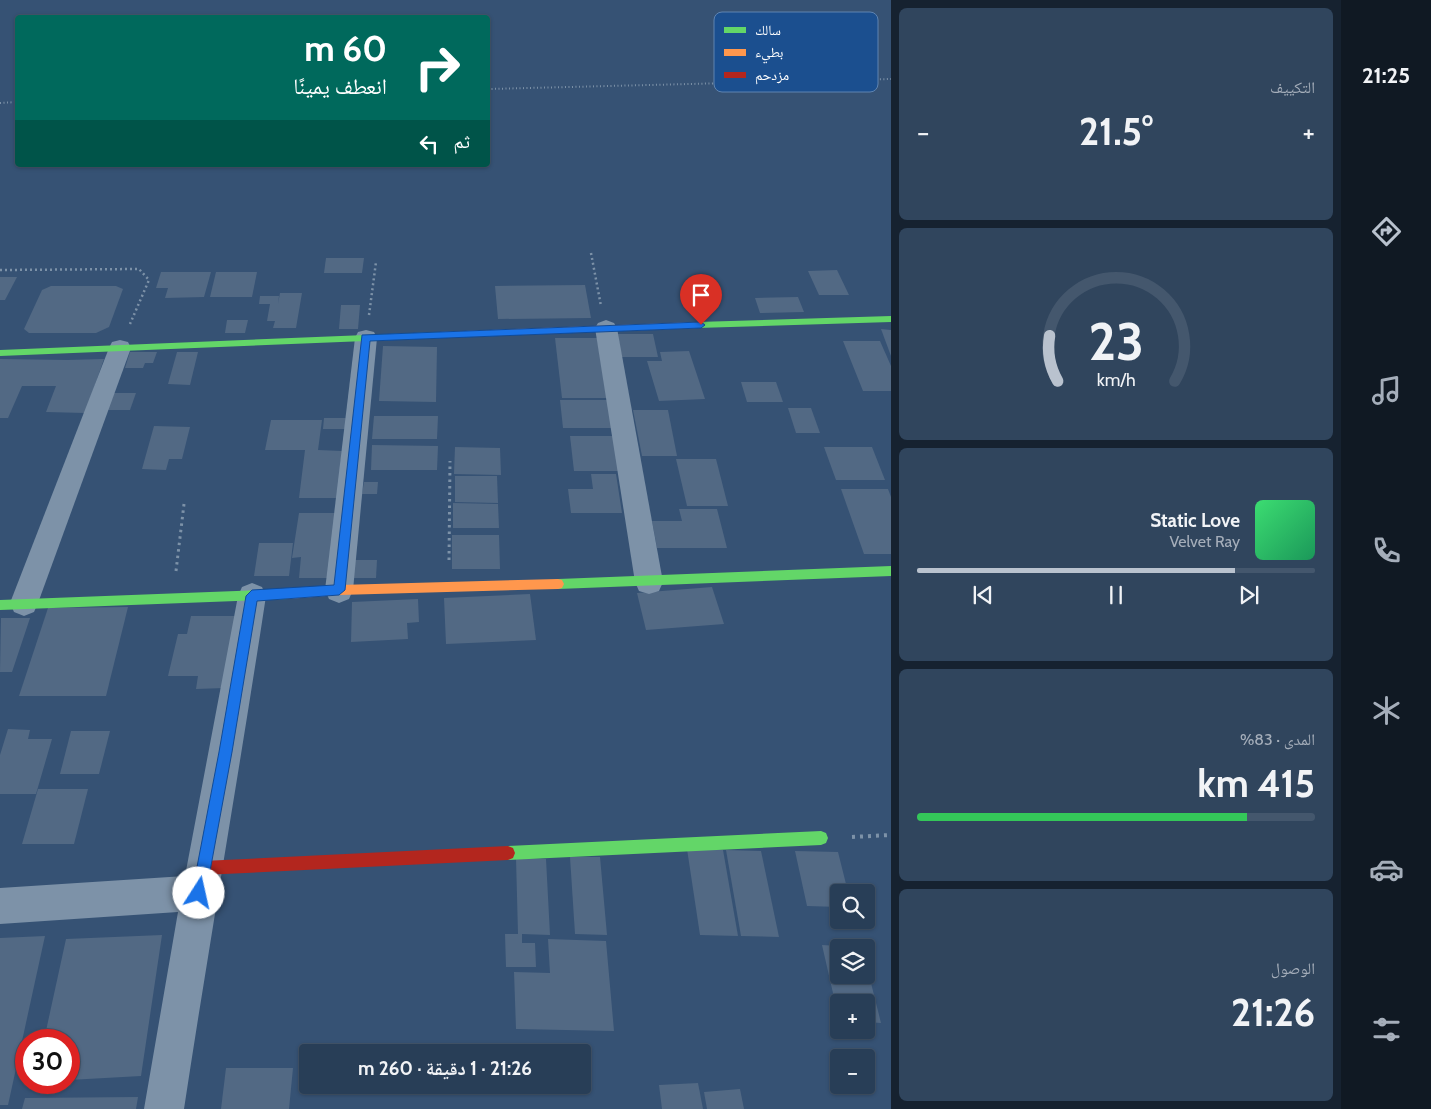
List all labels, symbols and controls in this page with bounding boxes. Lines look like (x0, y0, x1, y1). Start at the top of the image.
legend (714, 12, 878, 92)
text: سالك (755, 21, 781, 39)
text: 60 m (304, 27, 387, 70)
icon: right (405, 35, 470, 100)
text: بطيء (755, 43, 784, 64)
text: 21:25 (1362, 62, 1410, 89)
text: مزدحم (755, 66, 789, 85)
text: انعطف يمينًا (293, 73, 387, 100)
text: التكييف (1270, 78, 1315, 97)
text: 21.5° (1079, 108, 1153, 155)
text: − (917, 115, 929, 149)
text: + (1303, 115, 1315, 149)
icon: left (415, 130, 443, 158)
text: ثم (453, 130, 470, 153)
icon: directions (1369, 214, 1404, 249)
pin (680, 274, 722, 325)
icon: arrive (687, 281, 715, 309)
text: 23 (1088, 310, 1144, 373)
text: km/h (1096, 369, 1136, 390)
icon: music (1369, 373, 1404, 408)
text: Static Love (1150, 509, 1240, 532)
text: Velvet Ray (1169, 532, 1240, 551)
icon: phone (1369, 533, 1404, 568)
icon: previous (969, 581, 997, 609)
icon: pause (1102, 581, 1130, 609)
icon: next (1235, 581, 1263, 609)
icon: climate (1369, 693, 1404, 728)
text: المدى · 83% (1240, 730, 1315, 749)
text: 415 km (1197, 760, 1315, 807)
icon: car (1369, 852, 1404, 887)
position arrow (172, 866, 224, 918)
map controls (830, 884, 875, 1094)
button: search (830, 884, 875, 929)
button: layers (830, 939, 875, 984)
text: الوصول (1271, 959, 1315, 978)
text: 21:26 (1231, 989, 1315, 1036)
button: + (830, 994, 875, 1039)
icon: filters (1369, 1012, 1404, 1047)
speed limit sign: 30 (15, 1029, 80, 1094)
button: − (830, 1049, 875, 1094)
text: 21:26 · 1 دقيقة · 260 m (358, 1057, 532, 1080)

